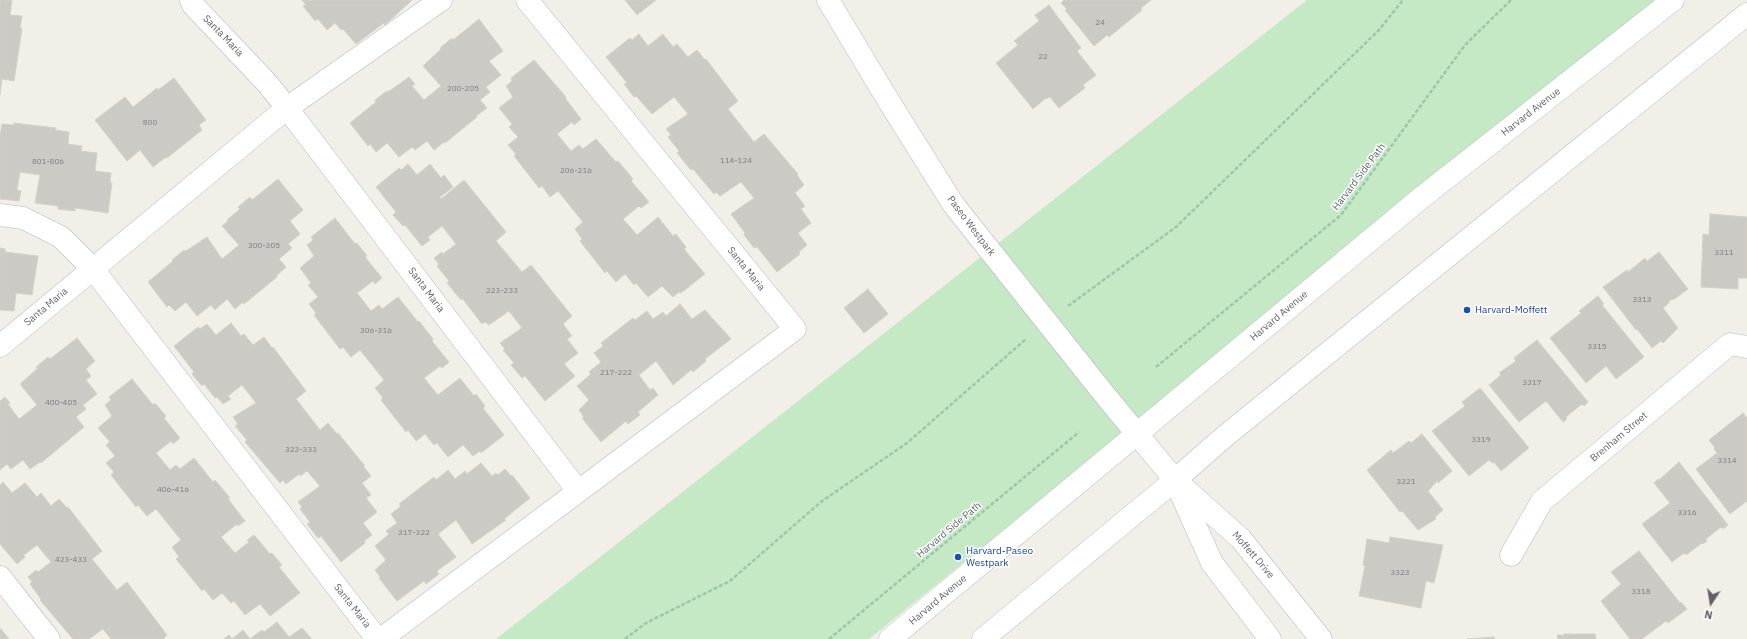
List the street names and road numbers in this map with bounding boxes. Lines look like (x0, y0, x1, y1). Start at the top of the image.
street label: Santa Maria (200, 13, 246, 59)
street label: Harvard Avenue (1499, 85, 1563, 139)
street label: Harvard Side Path (1330, 141, 1388, 213)
street label: Paseo Westpark (944, 194, 998, 258)
street label: Santa Maria (725, 245, 767, 293)
street label: Santa Maria (405, 265, 447, 315)
street label: Santa Maria (22, 285, 70, 329)
street label: Harvard Avenue (1248, 288, 1310, 344)
street label: Brenham Street (1588, 410, 1650, 464)
street label: Harvard Side Path (914, 500, 984, 560)
street label: Moffett Drive (1229, 529, 1277, 581)
street label: Harvard Avenue (907, 572, 969, 628)
street label: Santa Maria (331, 581, 373, 631)

